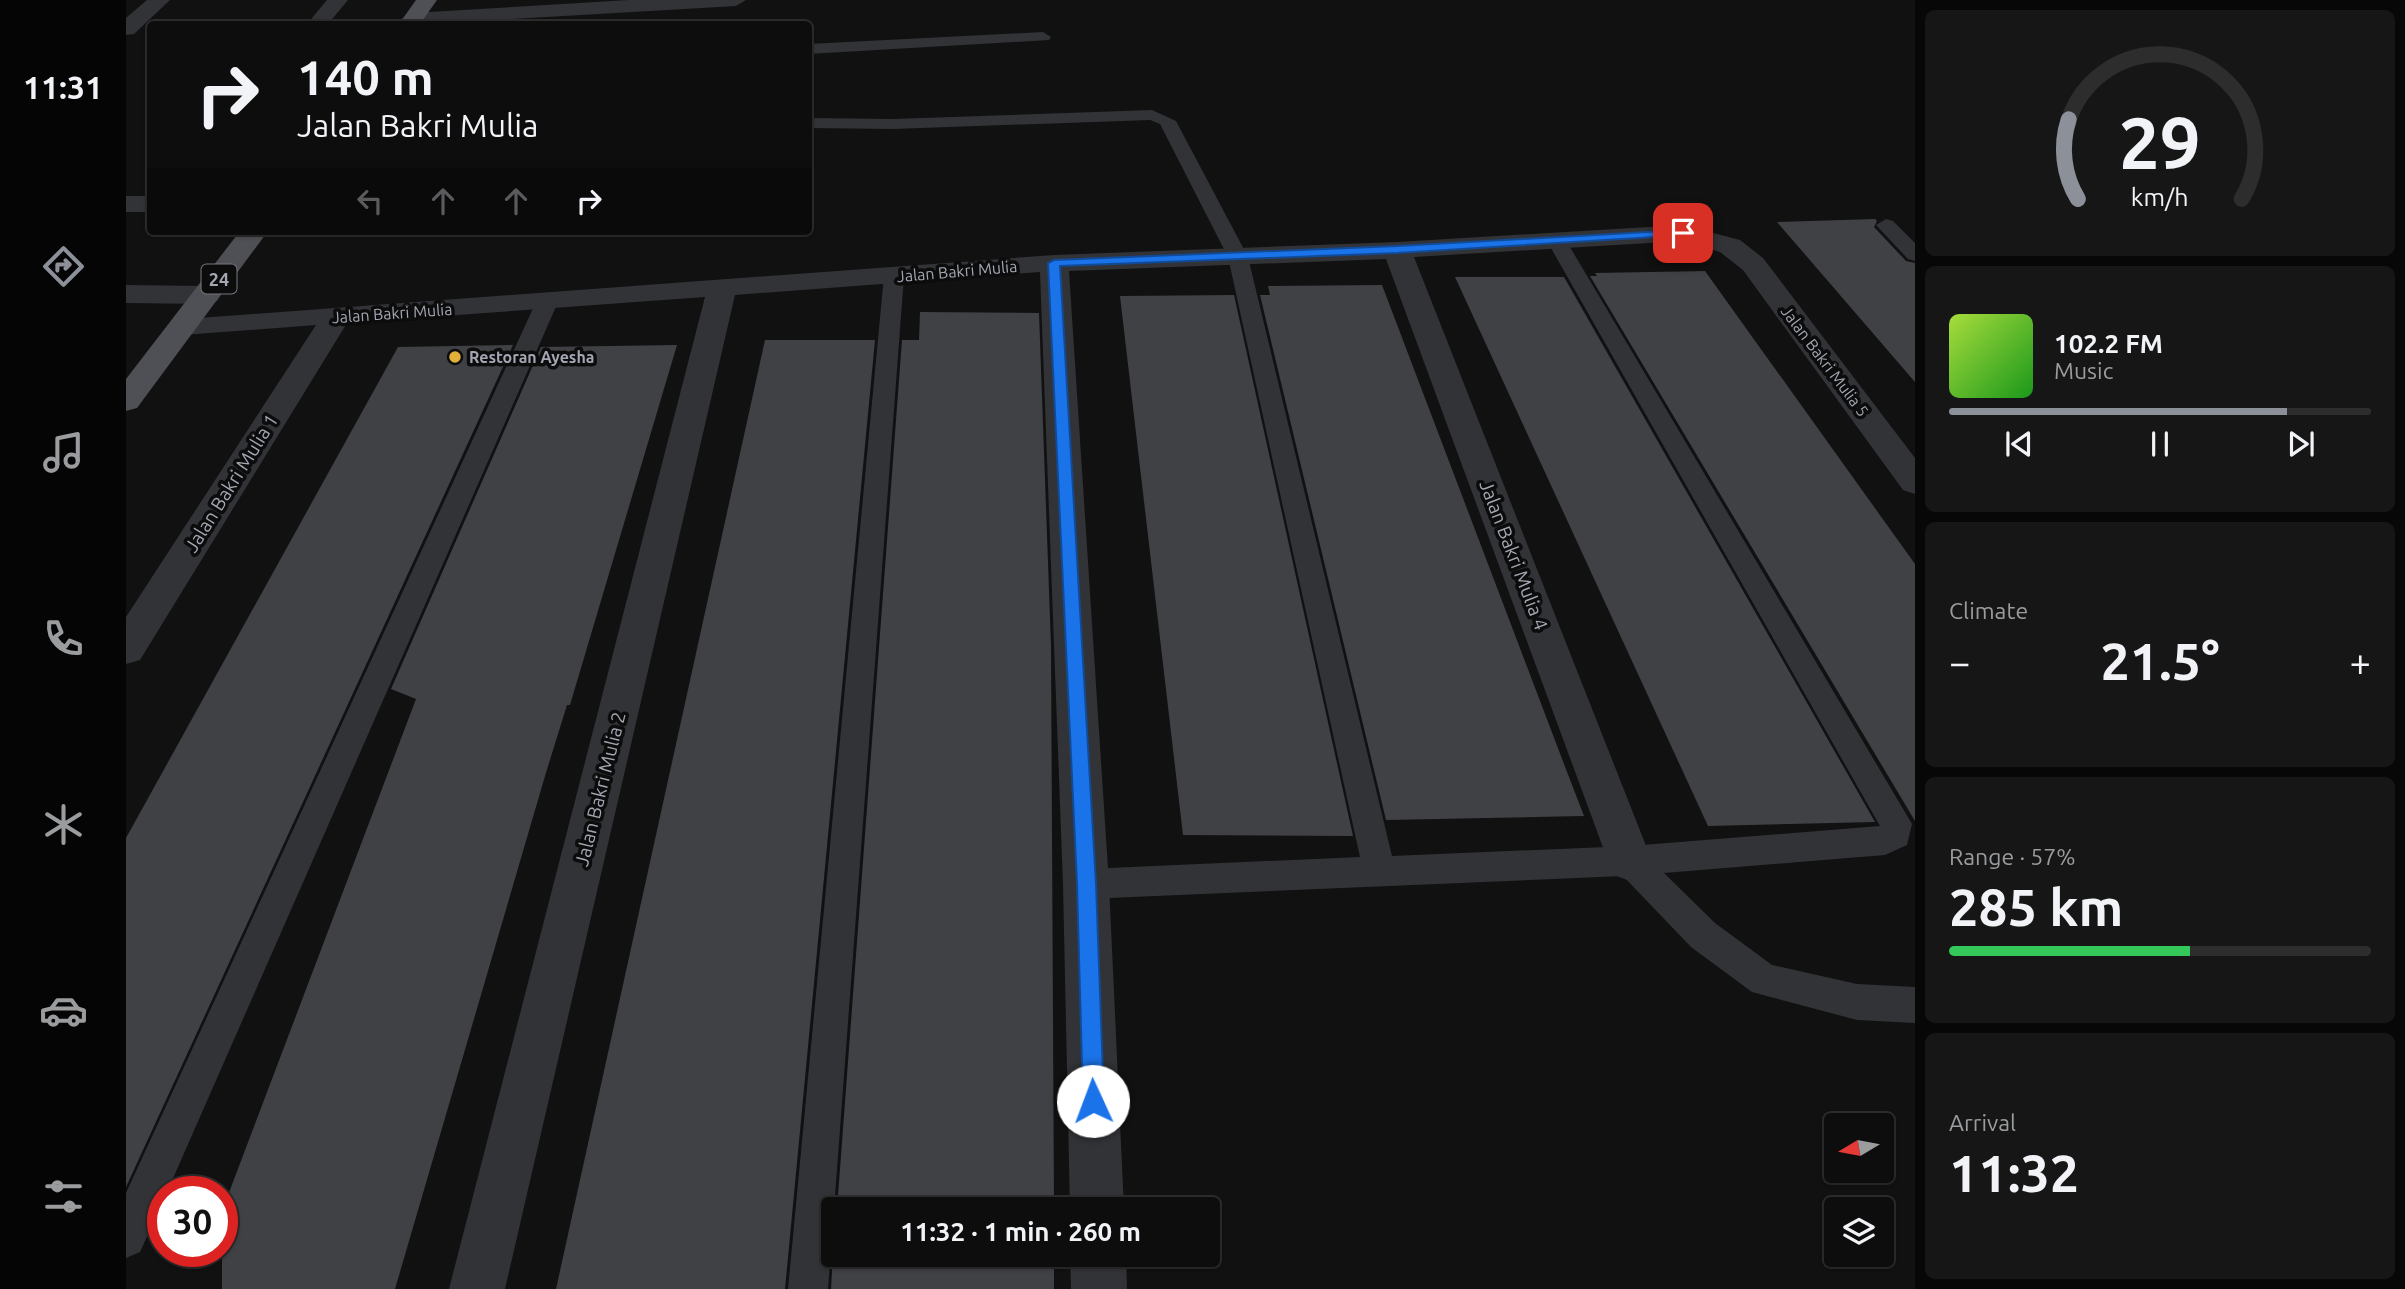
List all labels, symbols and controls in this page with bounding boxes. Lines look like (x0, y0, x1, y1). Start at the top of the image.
icon: right (182, 49, 273, 140)
text: 140 m (297, 49, 434, 104)
text: 11:31 (23, 69, 103, 105)
text: 29 (2119, 101, 2201, 183)
text: Jalan Bakri Mulia (297, 107, 539, 143)
icon: left (351, 182, 389, 220)
icon: ahead (424, 182, 462, 220)
icon: ahead (497, 182, 535, 220)
icon: right (570, 182, 608, 220)
text: km/h (2131, 183, 2189, 211)
pin (1653, 203, 1713, 263)
icon: arrive (1664, 214, 1702, 252)
icon: directions (39, 242, 88, 291)
street label: Jalan Bakri Mulia (896, 257, 1018, 285)
road number: 24 (202, 264, 236, 293)
street label: Jalan Bakri Mulia (331, 300, 453, 326)
street label: Jalan Bakri Mulia 5 (1778, 302, 1872, 420)
text: 102.2 FM (2054, 329, 2163, 358)
place label: Restoran Ayesha (469, 348, 594, 366)
marker: Restoran Ayesha (447, 349, 463, 365)
text: Music (2054, 358, 2113, 383)
street label: Jalan Bakri Mulia 1 (180, 410, 282, 556)
icon: previous (2000, 425, 2038, 463)
icon: pause (2141, 425, 2179, 463)
icon: next (2282, 425, 2320, 463)
icon: music (39, 428, 88, 477)
street label: Jalan Bakri Mulia 4 (1475, 477, 1553, 633)
text: Climate (1949, 598, 2028, 623)
icon: phone (39, 614, 88, 663)
text: 21.5° (2100, 632, 2220, 690)
text: − (1949, 641, 1970, 683)
text: + (2350, 641, 2371, 683)
street label: Jalan Bakri Mulia 2 (570, 709, 630, 869)
icon: climate (39, 800, 88, 849)
text: Range · 57% (1949, 844, 2076, 869)
text: 285 km (1949, 878, 2123, 936)
icon: car (39, 986, 88, 1035)
position arrow (1056, 1064, 1130, 1138)
text: Arrival (1949, 1110, 2016, 1135)
north arrow (1824, 1113, 1894, 1183)
map controls (1824, 1113, 1894, 1267)
text: 11:32 (1949, 1144, 2079, 1202)
icon: filters (39, 1172, 88, 1221)
speed limit sign: 30 (147, 1176, 238, 1267)
button: layers (1824, 1197, 1894, 1267)
text: 11:32 · 1 min · 260 m (900, 1217, 1141, 1246)

